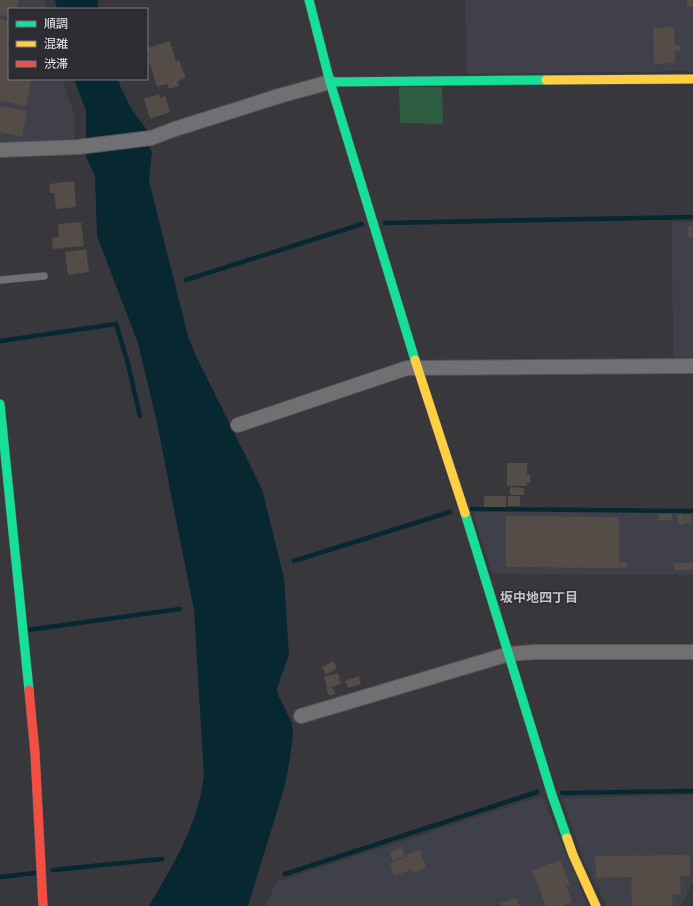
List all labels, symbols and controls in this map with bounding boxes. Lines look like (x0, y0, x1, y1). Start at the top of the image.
legend (8, 8, 148, 80)
text: 順調 (44, 16, 68, 32)
text: 混雑 (44, 36, 68, 52)
text: 渋滞 (44, 56, 68, 72)
district label: 坂中地四丁目 (500, 589, 578, 607)

